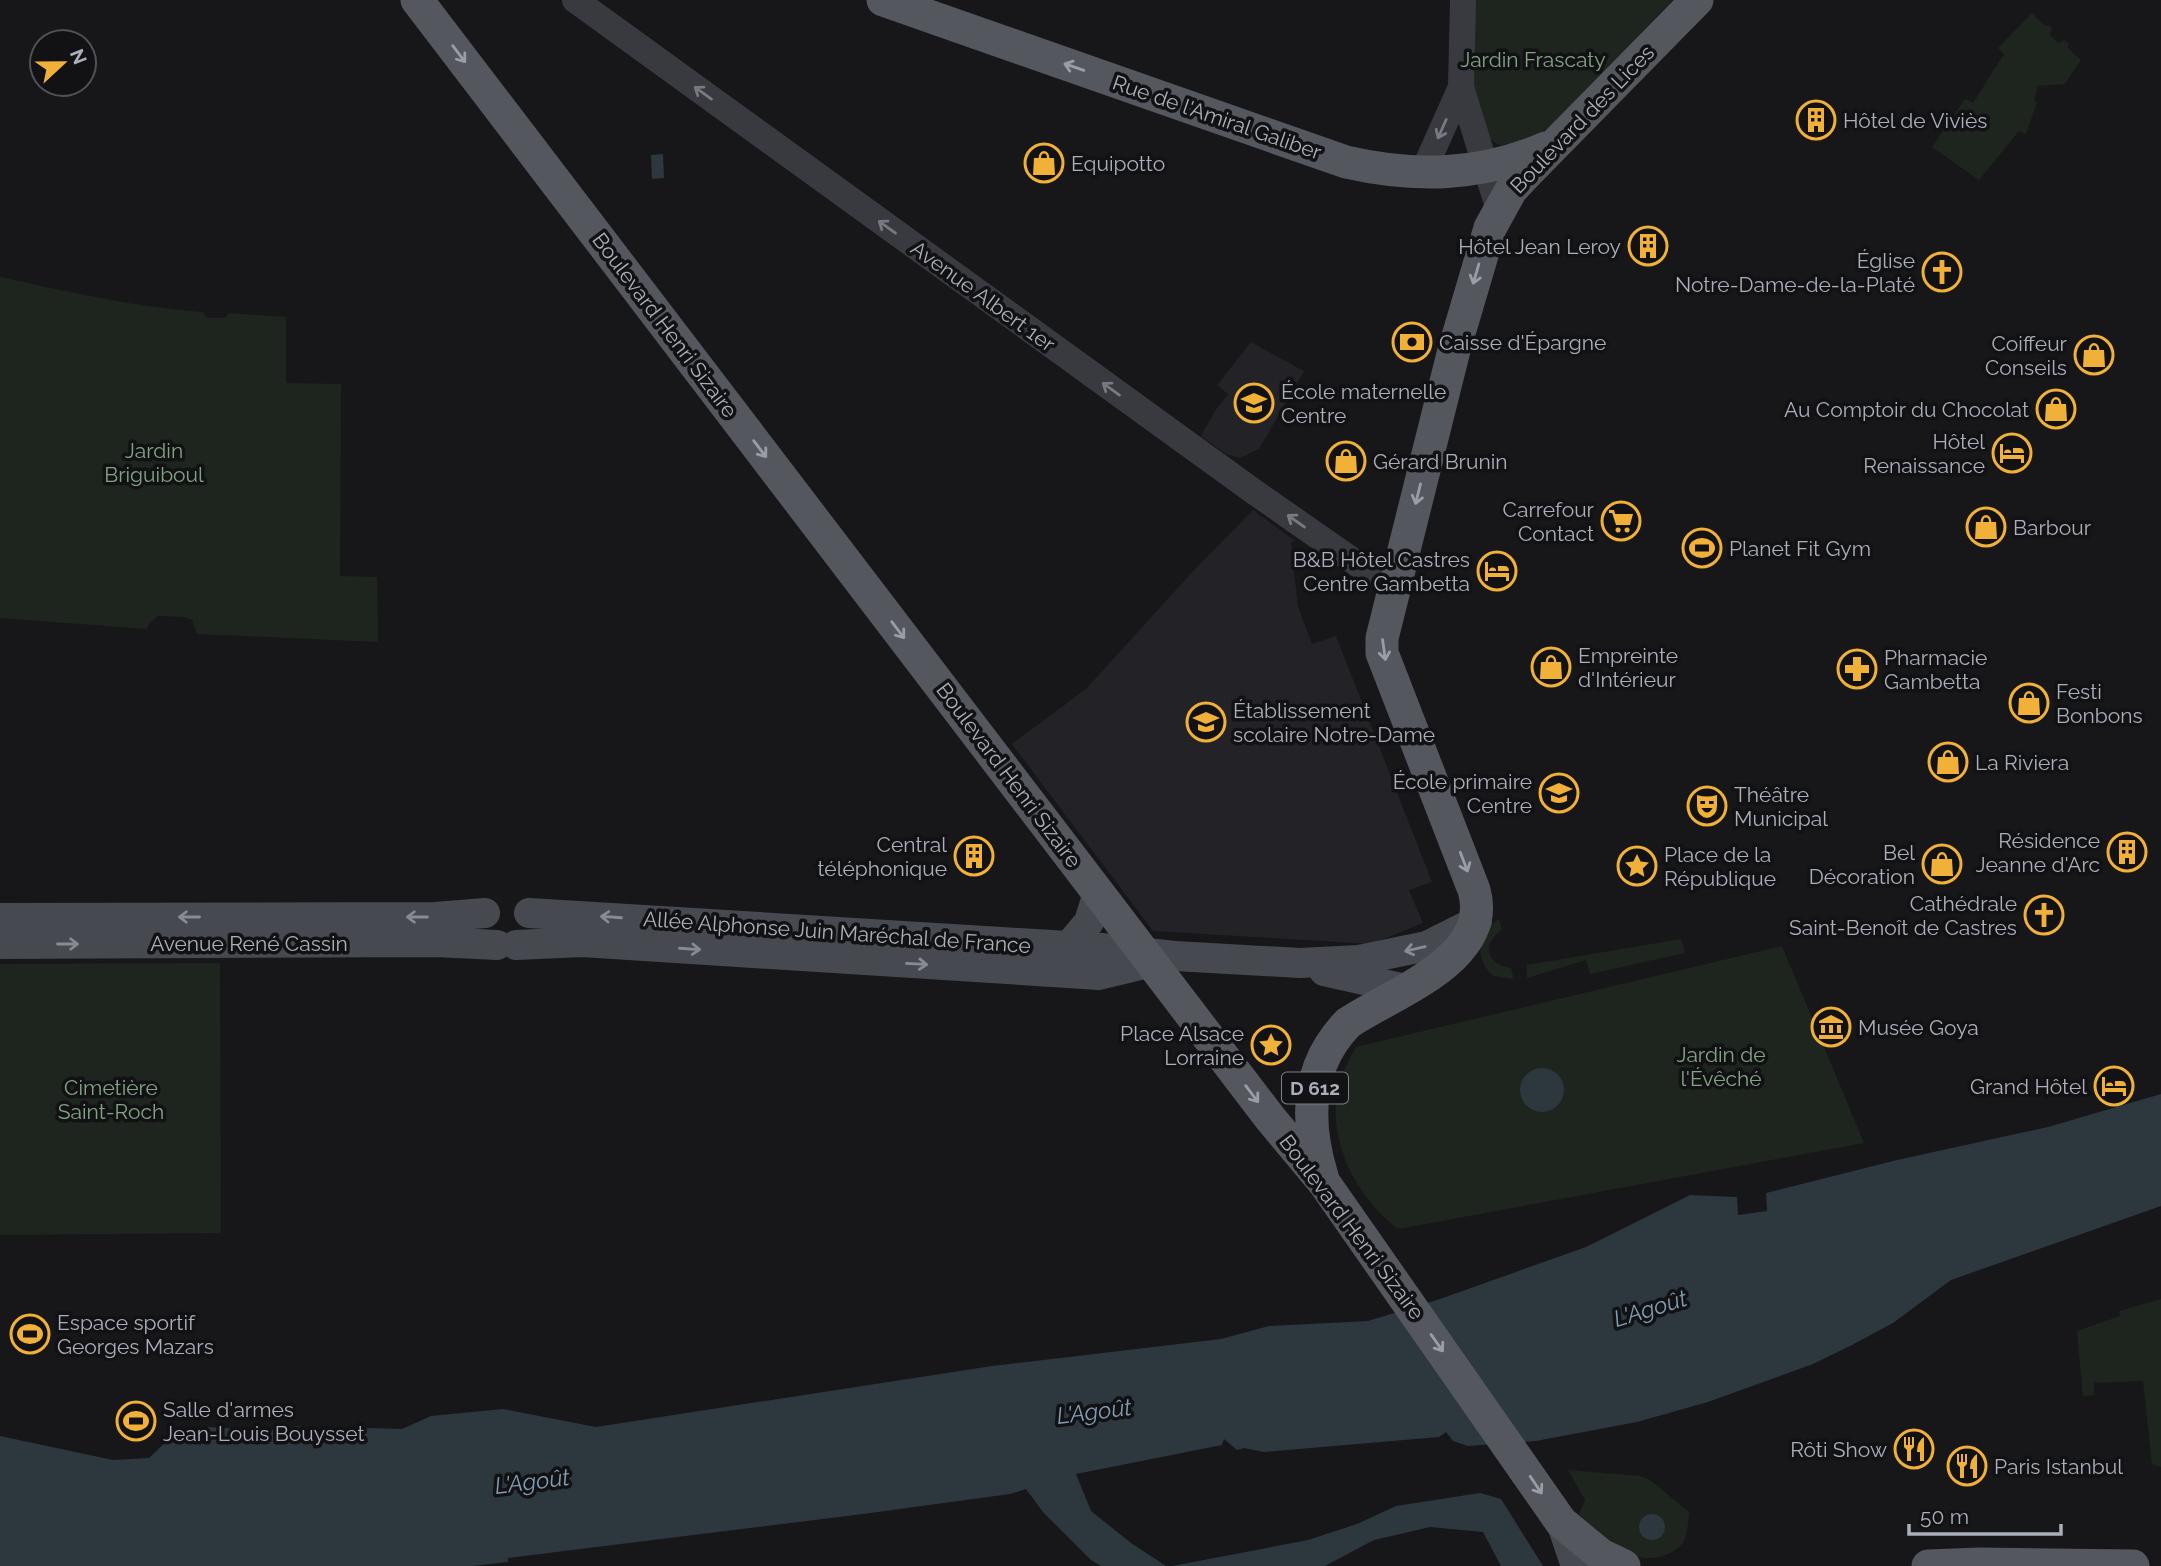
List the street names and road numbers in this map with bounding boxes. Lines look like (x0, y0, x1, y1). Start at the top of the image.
street label: Boulevard des Lices (1505, 40, 1659, 198)
street label: Rue de l'Amiral Galiber (1109, 69, 1325, 165)
street label: Boulevard Henri Sizaire (587, 228, 743, 422)
street label: Avenue Albert 1er (906, 235, 1060, 357)
street label: Boulevard Henri Sizaire (931, 678, 1087, 872)
street label: Allée Alphonse Juin Maréchal de France (642, 906, 1032, 958)
street label: Avenue René Cassin (150, 931, 348, 956)
road number: D 612 (1282, 1072, 1348, 1104)
street label: Boulevard Henri Sizaire (1274, 1130, 1430, 1324)

